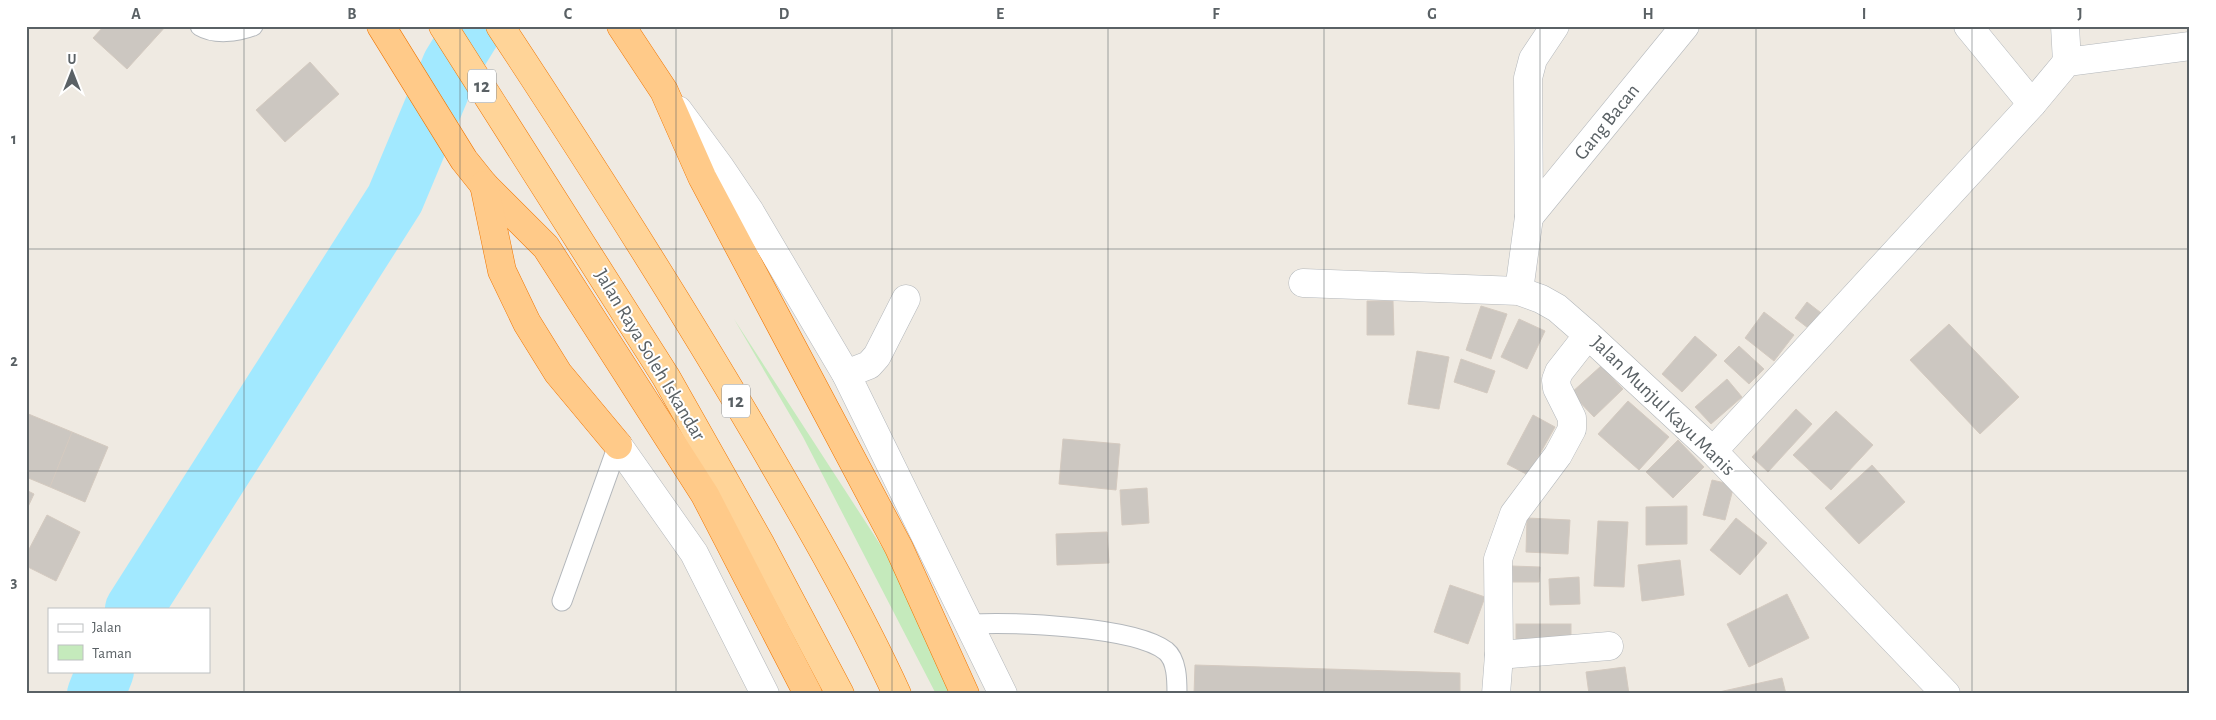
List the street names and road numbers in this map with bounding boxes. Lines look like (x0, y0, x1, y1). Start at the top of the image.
road number: 12 (468, 70, 496, 102)
street label: Gang Bacan (1571, 80, 1643, 164)
street label: Jalan Raya Soleh Iskandar (591, 266, 709, 445)
street label: Jalan Munjul Kayu Manis (1587, 332, 1739, 480)
road number: 12 (722, 384, 750, 418)

